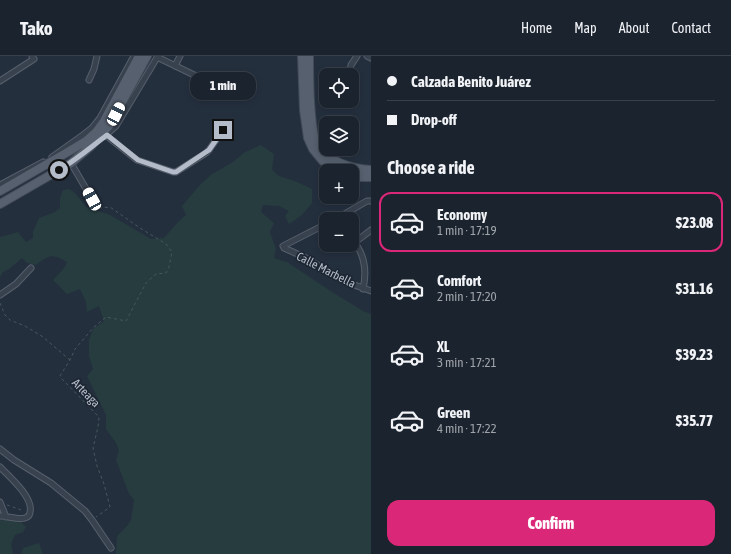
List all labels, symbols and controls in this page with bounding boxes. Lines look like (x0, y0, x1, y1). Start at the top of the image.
text: Tako (20, 17, 53, 39)
text: Home (521, 20, 552, 36)
text: Map (574, 20, 597, 36)
text: About (619, 20, 650, 36)
text: Contact (672, 20, 711, 36)
map controls (319, 68, 359, 252)
button: locate (319, 68, 359, 108)
callout: 1 min (190, 72, 256, 100)
text: Calzada Benito Juárez (411, 73, 531, 90)
text: 1 min (210, 78, 236, 93)
car (105, 101, 127, 127)
text: Drop-off (411, 111, 457, 128)
button: layers (319, 116, 359, 156)
route end (214, 121, 232, 139)
text: Choose a ride (387, 157, 475, 178)
route start (50, 161, 68, 179)
button: + (319, 164, 359, 204)
car (81, 186, 103, 212)
icon: car (389, 204, 425, 240)
text: Economy (437, 206, 487, 223)
button: − (319, 212, 359, 252)
text: $23.08 (676, 214, 713, 231)
text: 1 min · 17:19 (437, 223, 497, 238)
street label: Calle Marbella (294, 249, 358, 291)
icon: car (389, 270, 425, 306)
text: Comfort (437, 272, 481, 289)
text: $31.16 (676, 280, 713, 297)
text: 2 min · 17:20 (437, 289, 497, 304)
icon: car (389, 336, 425, 372)
text: XL (437, 338, 450, 355)
text: $39.23 (676, 346, 713, 363)
text: 3 min · 17:21 (437, 355, 497, 370)
street label: Arteaga (69, 376, 103, 410)
icon: car (389, 402, 425, 438)
text: Green (437, 404, 470, 421)
text: $35.77 (676, 412, 713, 429)
text: 4 min · 17:22 (437, 421, 497, 436)
button: Confirm (387, 500, 715, 546)

